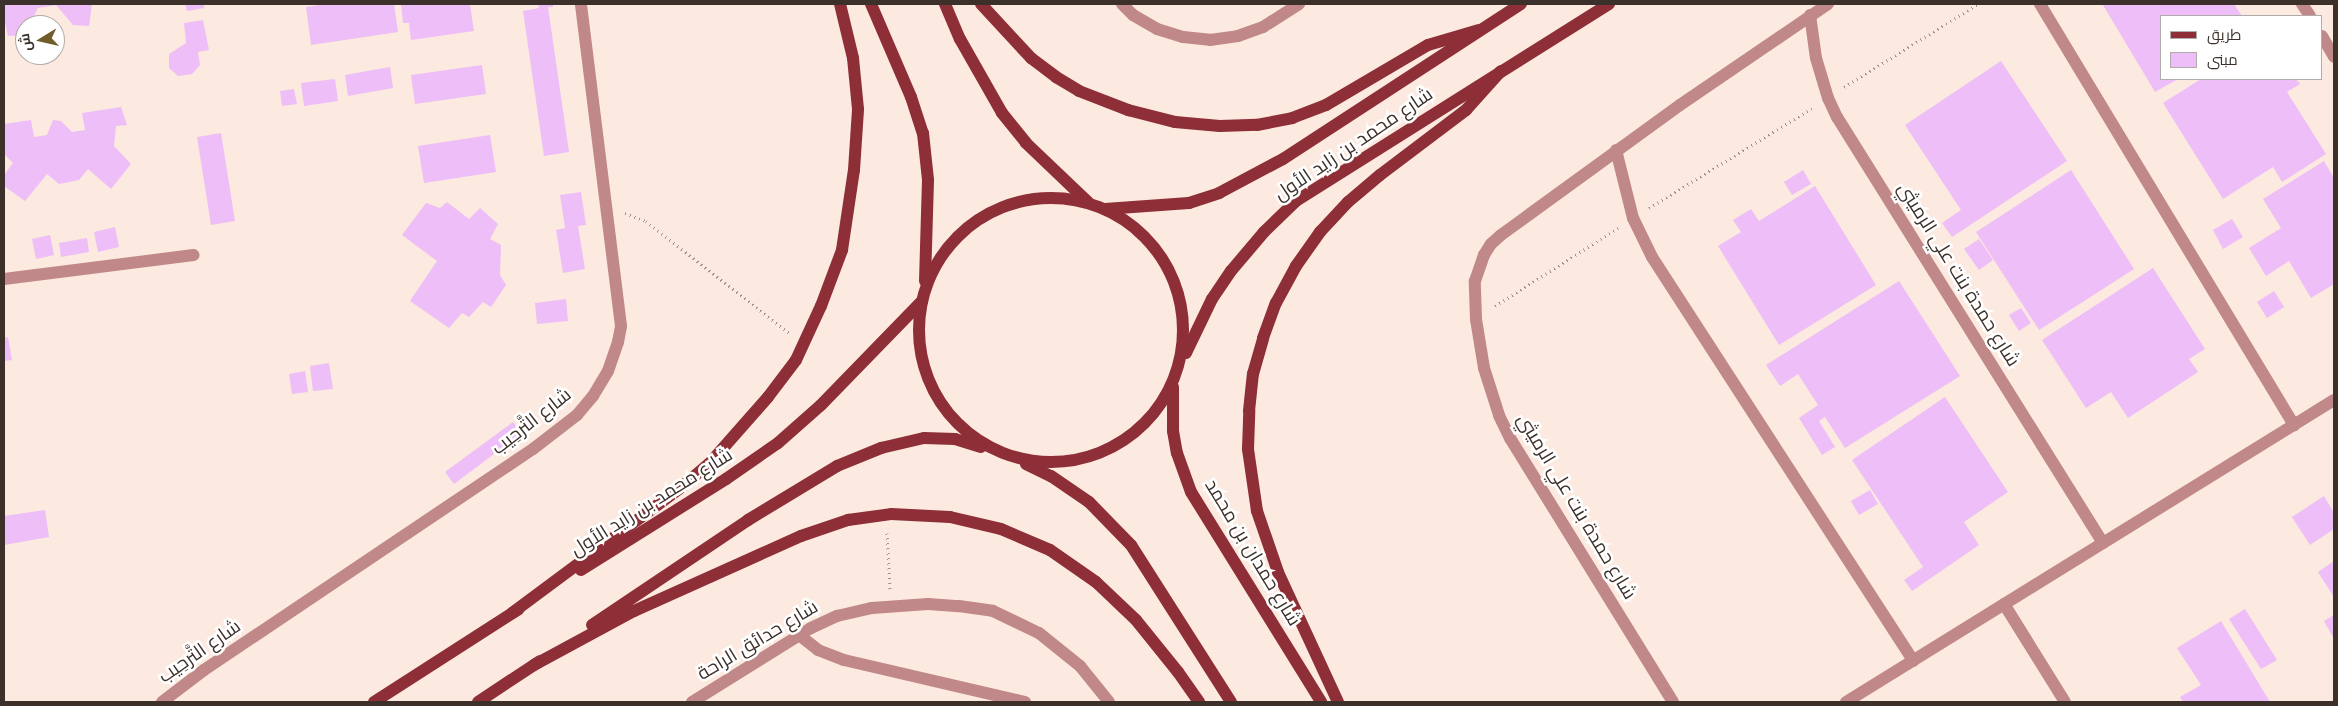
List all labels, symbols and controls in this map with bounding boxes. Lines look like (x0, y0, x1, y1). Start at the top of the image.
north arrow (15, 15, 65, 65)
legend (2160, 15, 2323, 80)
text: طريق (2207, 24, 2241, 47)
text: ش (14, 32, 37, 53)
text: مبنى (2207, 49, 2238, 72)
street label: شارع محمد بن زايد الأول (1270, 83, 1438, 207)
street label: شارع حمدة بنت علي الرميثي (1892, 179, 2024, 371)
street label: شارع التَّرحِيب (488, 384, 576, 460)
street label: شارع حمدة بنت علي الرميثي (1511, 410, 1641, 604)
street label: شارع محمد بن زايد الأول (567, 444, 737, 562)
street label: شارع حمدان بن محمد (1199, 475, 1305, 631)
street label: شارع حدائق الراحة (693, 596, 823, 686)
street label: شارع التَّرحِيب (155, 615, 245, 689)

